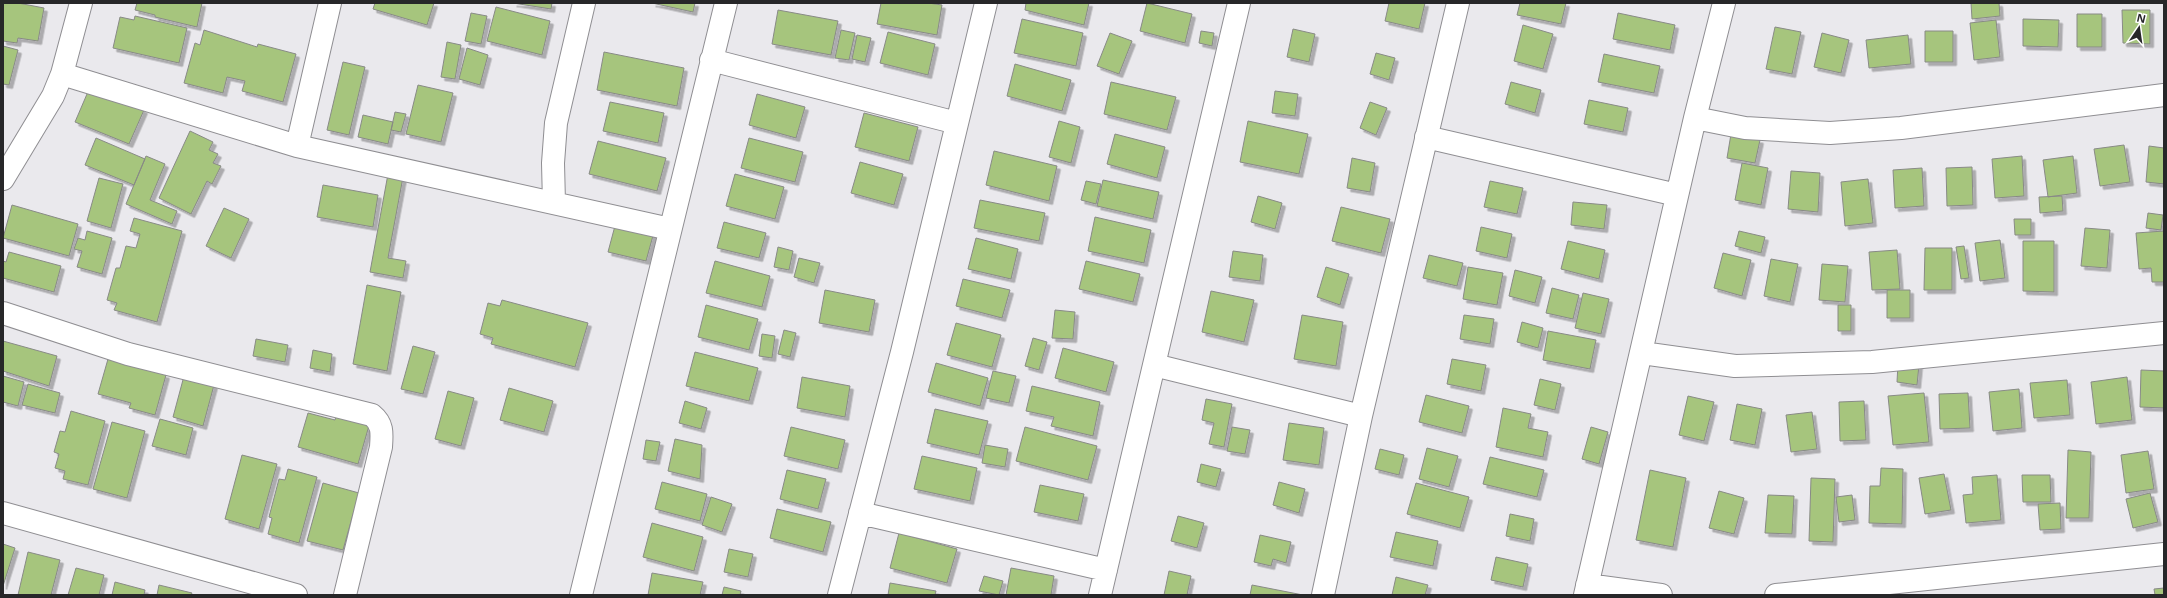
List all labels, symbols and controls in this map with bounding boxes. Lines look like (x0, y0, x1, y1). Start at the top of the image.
north arrow (2119, 8, 2159, 48)
text: N (2135, 9, 2147, 26)

